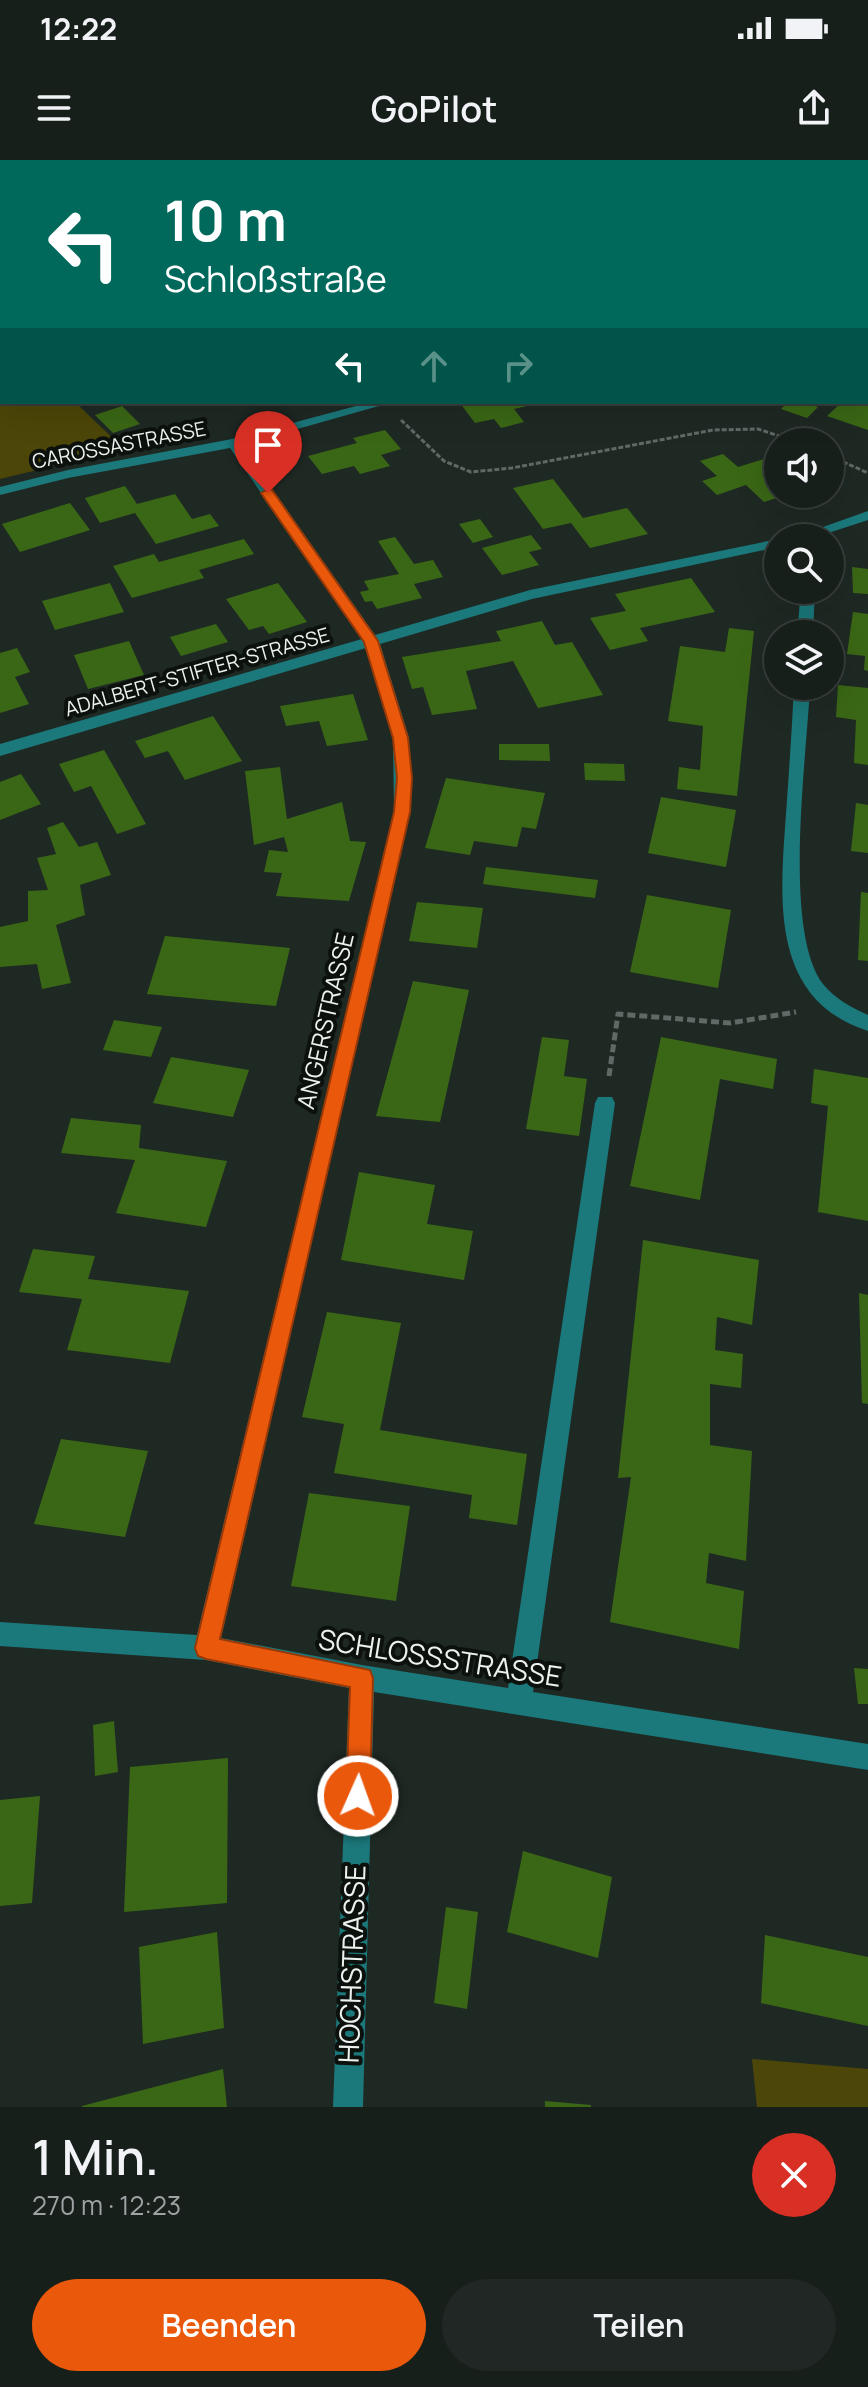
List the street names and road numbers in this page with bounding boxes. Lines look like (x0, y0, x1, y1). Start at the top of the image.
street label: CAROSSASTRASSE (30, 414, 208, 475)
street label: ADALBERT-STIFTER-STRASSE (61, 621, 332, 722)
street label: ANGERSTRASSE (288, 929, 361, 1112)
street label: SCHLOSSSTRASSE (316, 1619, 564, 1695)
street label: HOCHSTRASSE (329, 1864, 373, 2064)

